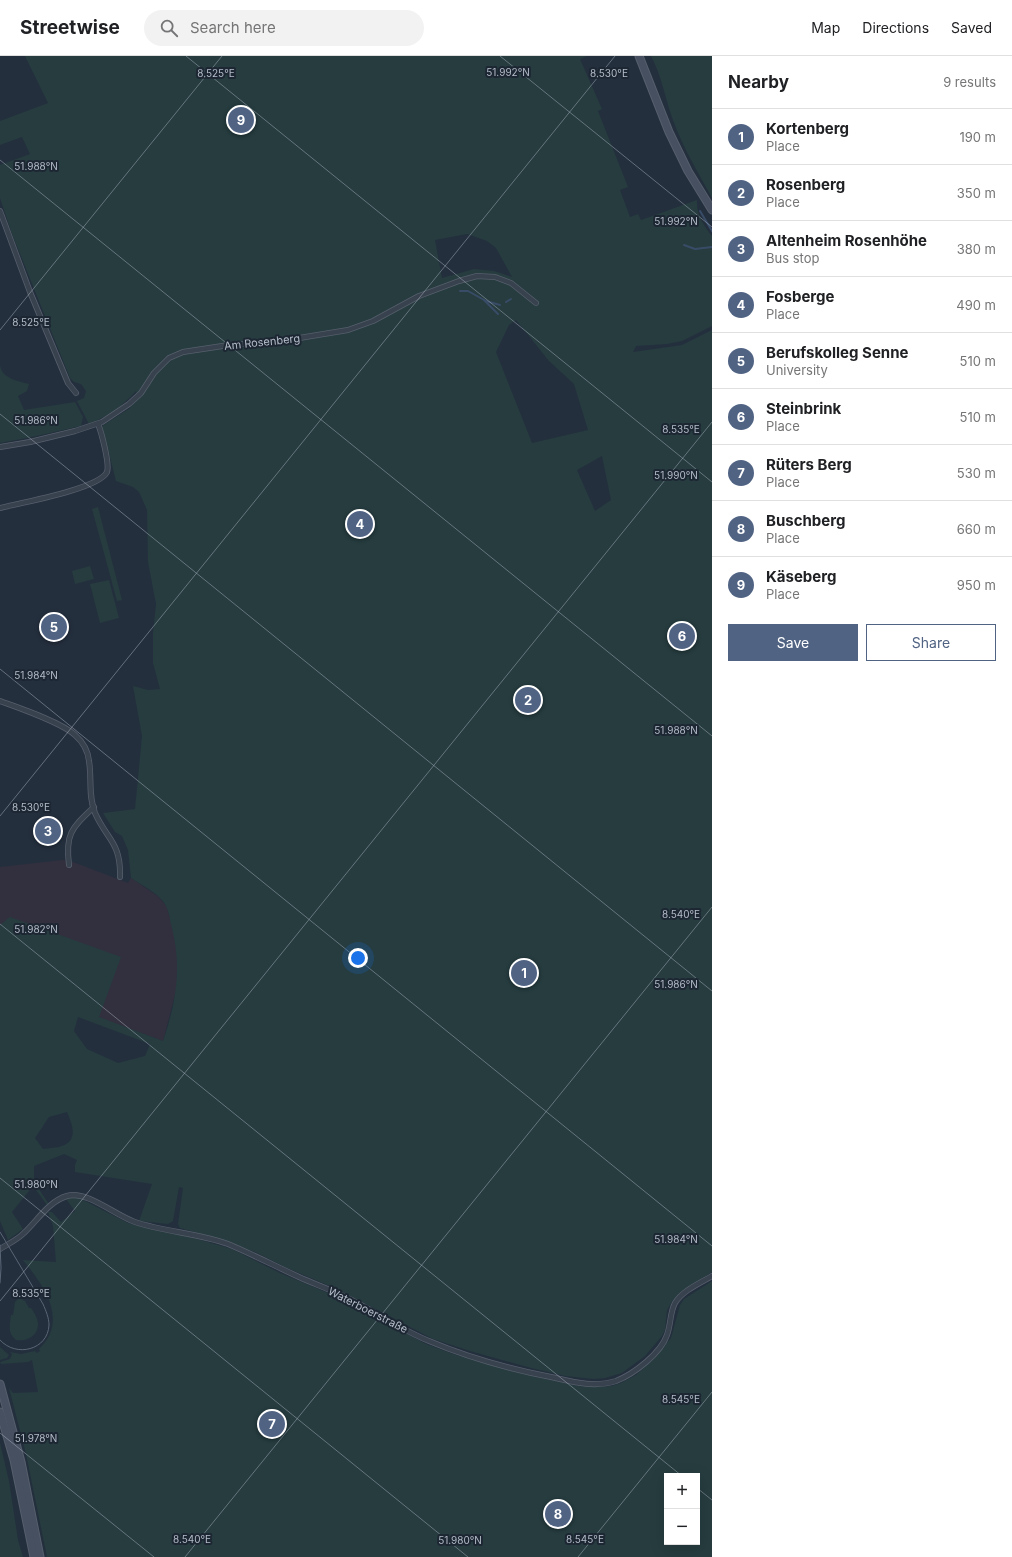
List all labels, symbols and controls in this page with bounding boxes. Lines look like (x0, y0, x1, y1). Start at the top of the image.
search box (144, 10, 424, 46)
text: Streetwise (20, 16, 120, 39)
icon: search (158, 17, 180, 39)
text: Search here (190, 18, 276, 37)
text: Map (811, 19, 840, 36)
text: Directions (862, 19, 929, 36)
text: Saved (951, 19, 992, 36)
text: 51.992°N (486, 66, 530, 78)
text: 8.525°E (197, 67, 235, 79)
text: 8.530°E (590, 67, 628, 79)
text: Nearby (728, 72, 789, 92)
text: 9 results (943, 74, 996, 90)
pin: 9 (228, 105, 254, 135)
text: Kortenberg (766, 119, 849, 138)
text: 1 (738, 129, 744, 145)
text: 190 m (959, 129, 996, 145)
text: Place (766, 138, 800, 154)
text: 51.988°N (14, 160, 58, 172)
text: Rosenberg (766, 175, 845, 194)
text: 2 (737, 185, 745, 201)
text: 350 m (957, 185, 996, 201)
text: Place (766, 194, 800, 210)
text: 51.992°N (654, 215, 698, 227)
text: Altenheim Rosenhöhe (766, 231, 927, 250)
text: 3 (737, 241, 745, 257)
text: 380 m (957, 241, 996, 257)
text: Bus stop (766, 250, 819, 266)
text: Fosberge (766, 287, 835, 306)
text: 4 (737, 297, 745, 313)
text: 490 m (956, 297, 996, 313)
text: Place (766, 306, 800, 322)
text: 8.525°E (12, 316, 50, 328)
street label: Am Rosenberg (223, 331, 301, 353)
text: Berufskolleg Senne (766, 343, 908, 362)
text: 5 (737, 353, 745, 369)
text: 510 m (960, 353, 996, 369)
text: University (766, 362, 828, 378)
text: Steinbrink (766, 399, 841, 418)
text: 6 (737, 409, 745, 425)
text: 510 m (960, 409, 996, 425)
text: 51.986°N (14, 414, 58, 426)
text: Place (766, 418, 800, 434)
text: 8.535°E (662, 423, 700, 435)
text: Rüters Berg (766, 455, 852, 474)
text: 7 (737, 465, 745, 481)
text: 530 m (957, 465, 996, 481)
text: 51.990°N (654, 469, 698, 481)
text: Place (766, 474, 800, 490)
pin: 4 (347, 509, 373, 539)
text: Buschberg (766, 511, 845, 530)
text: 8 (737, 521, 745, 537)
text: 660 m (957, 521, 996, 537)
text: Place (766, 530, 800, 546)
text: Käseberg (766, 567, 836, 586)
text: 9 (737, 577, 745, 593)
text: 950 m (957, 577, 996, 593)
text: Place (766, 586, 800, 602)
pin: 5 (41, 612, 67, 642)
pin: 6 (669, 621, 695, 651)
button: Save (728, 624, 858, 661)
button: Share (866, 624, 996, 661)
text: 51.984°N (14, 669, 58, 681)
pin: 2 (515, 685, 541, 715)
text: 51.988°N (654, 724, 698, 736)
text: 8.530°E (12, 801, 50, 813)
pin: 3 (35, 816, 61, 846)
text: 8.540°E (662, 908, 700, 920)
text: 51.982°N (14, 923, 58, 935)
your location (348, 948, 368, 968)
pin: 1 (511, 958, 537, 988)
text: 51.986°N (654, 978, 698, 990)
text: 51.980°N (14, 1178, 58, 1190)
text: 51.984°N (654, 1233, 698, 1245)
street label: Waterboerstraße (326, 1284, 410, 1336)
text: 8.535°E (12, 1287, 50, 1299)
text: 8.545°E (662, 1393, 700, 1405)
pin: 7 (259, 1409, 285, 1439)
text: 51.978°N (15, 1432, 57, 1444)
map controls (664, 1473, 700, 1545)
button: + (664, 1473, 700, 1509)
pin: 8 (545, 1499, 571, 1529)
button: − (664, 1509, 700, 1545)
text: 8.540°E (173, 1533, 211, 1545)
text: 8.545°E (566, 1533, 604, 1545)
text: 51.980°N (438, 1534, 482, 1546)

